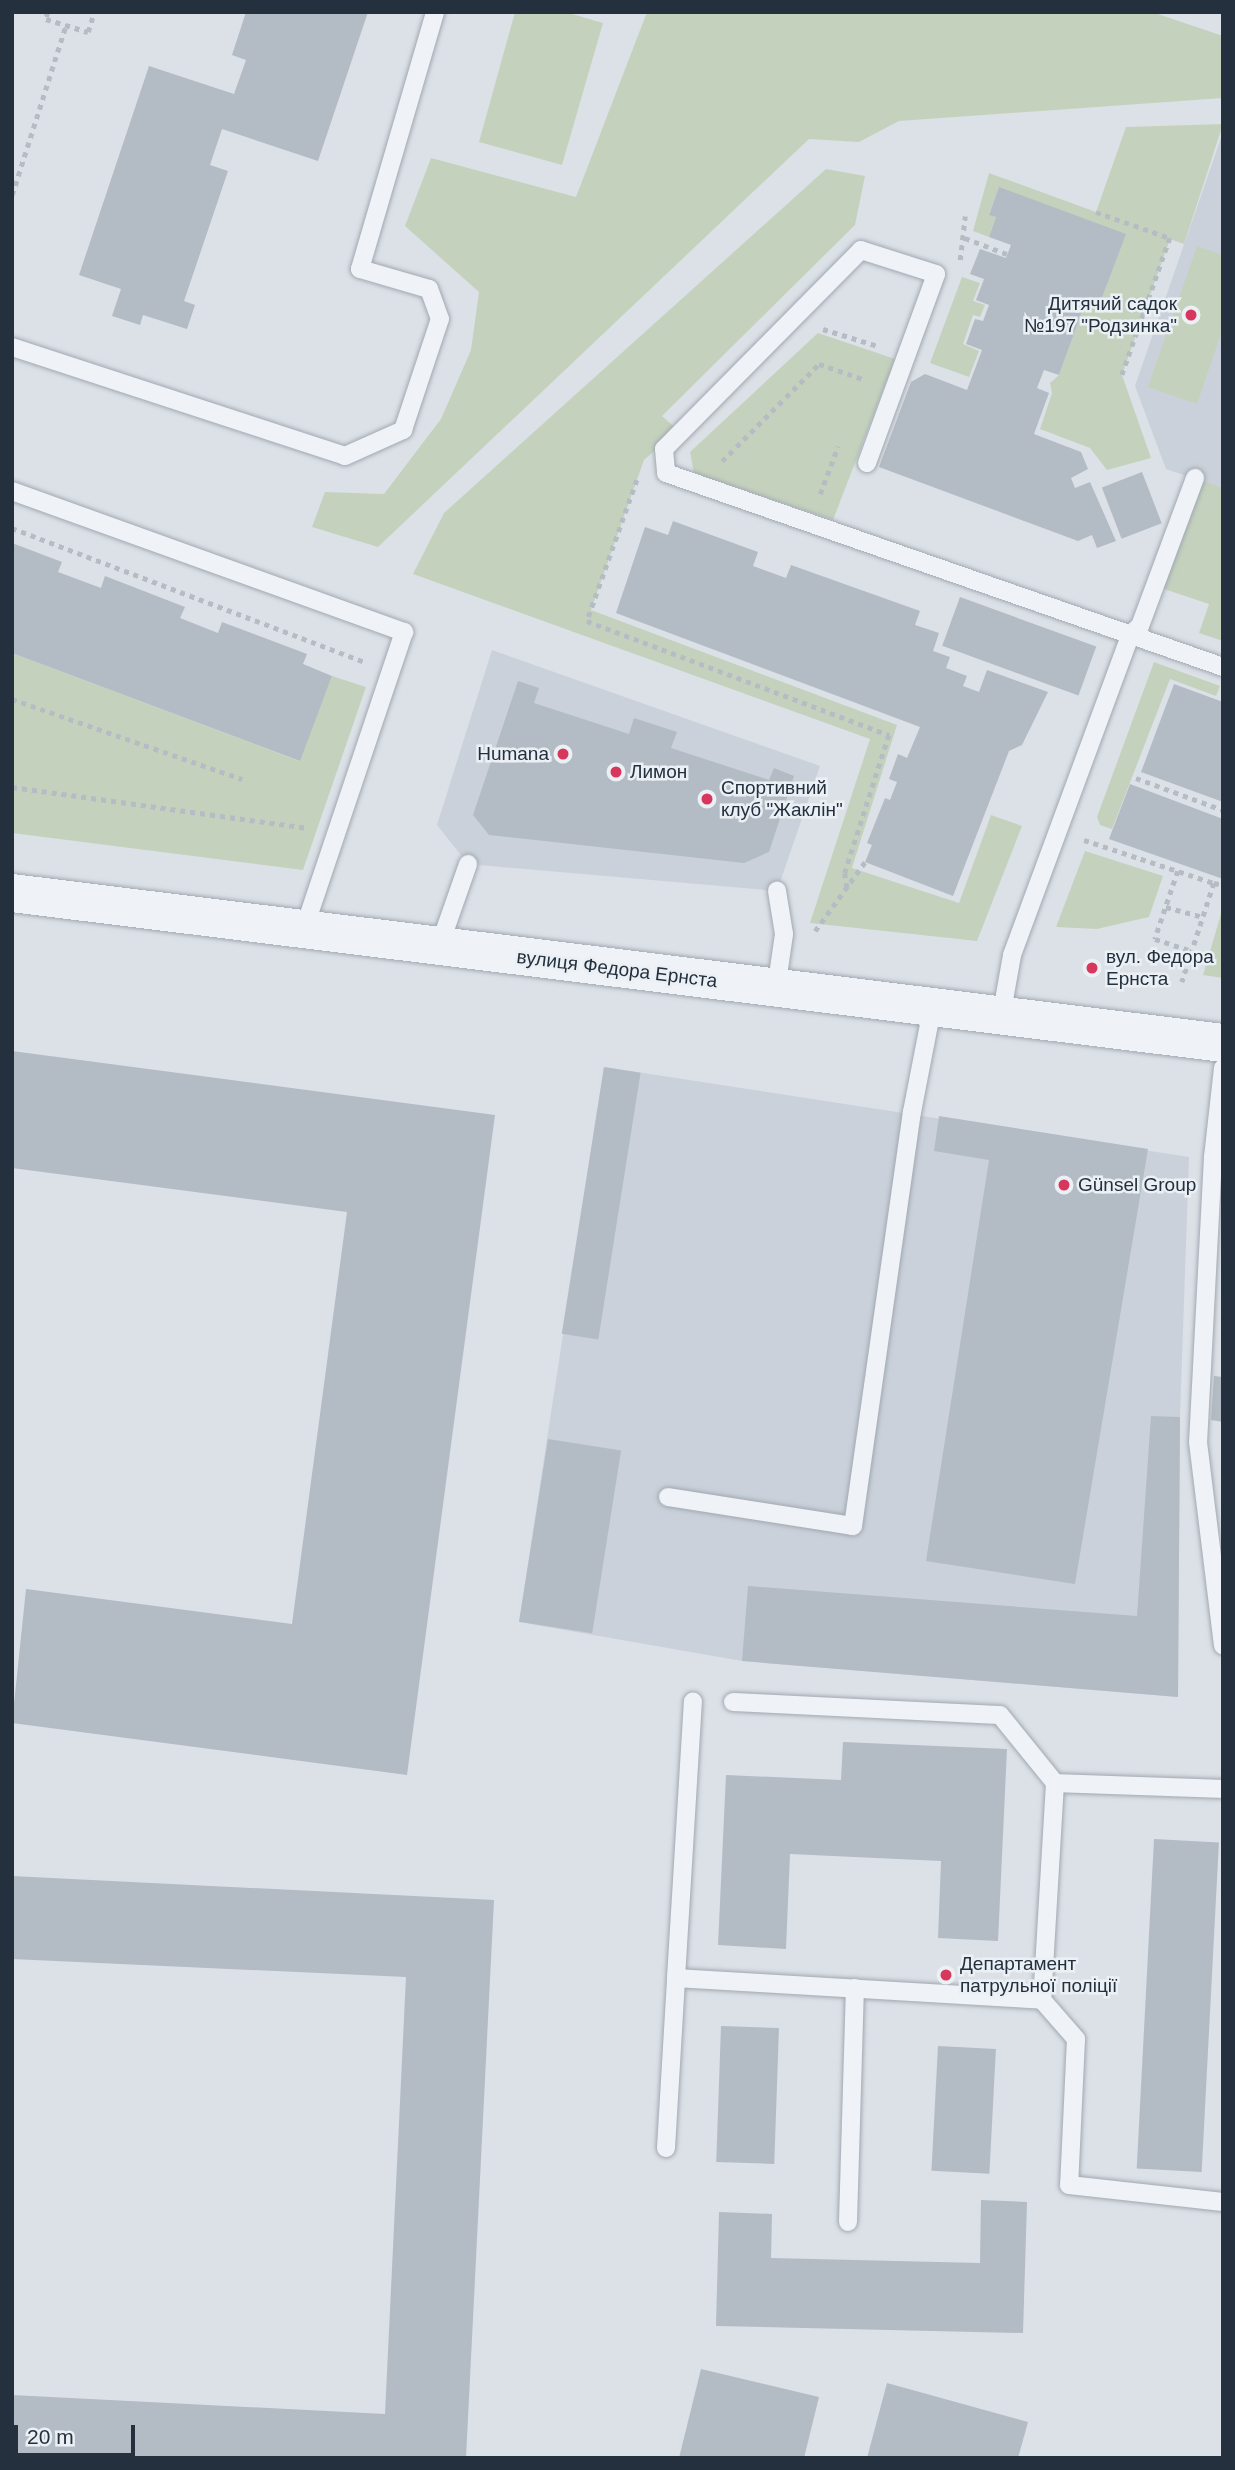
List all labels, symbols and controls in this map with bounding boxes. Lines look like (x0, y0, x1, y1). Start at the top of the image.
place label: Дитячий садок №197 "Родзинка" (1024, 293, 1177, 337)
marker: Дитячий садок №197 "Родзинка" (1183, 307, 1199, 323)
place label: Humana (477, 743, 549, 765)
marker: Humana (555, 746, 571, 762)
place label: Лимон (630, 761, 687, 783)
marker: Лимон (608, 764, 624, 780)
place label: Спортивний клуб "Жаклін" (721, 777, 843, 821)
marker: Спортивний клуб "Жаклін" (699, 791, 715, 807)
street label: вулиця Федора Ернста (515, 945, 719, 993)
place label: вул. Федора Ернста (1106, 946, 1214, 990)
marker: вул. Федора Ернста (1084, 960, 1100, 976)
place label: Günsel Group (1078, 1174, 1196, 1196)
marker: Günsel Group (1056, 1177, 1072, 1193)
place label: Департамент патрульної поліції (960, 1953, 1117, 1997)
marker: Департамент патрульної поліції (938, 1967, 954, 1983)
scale bar (18, 2410, 138, 2454)
text: 20 m (27, 2425, 74, 2448)

